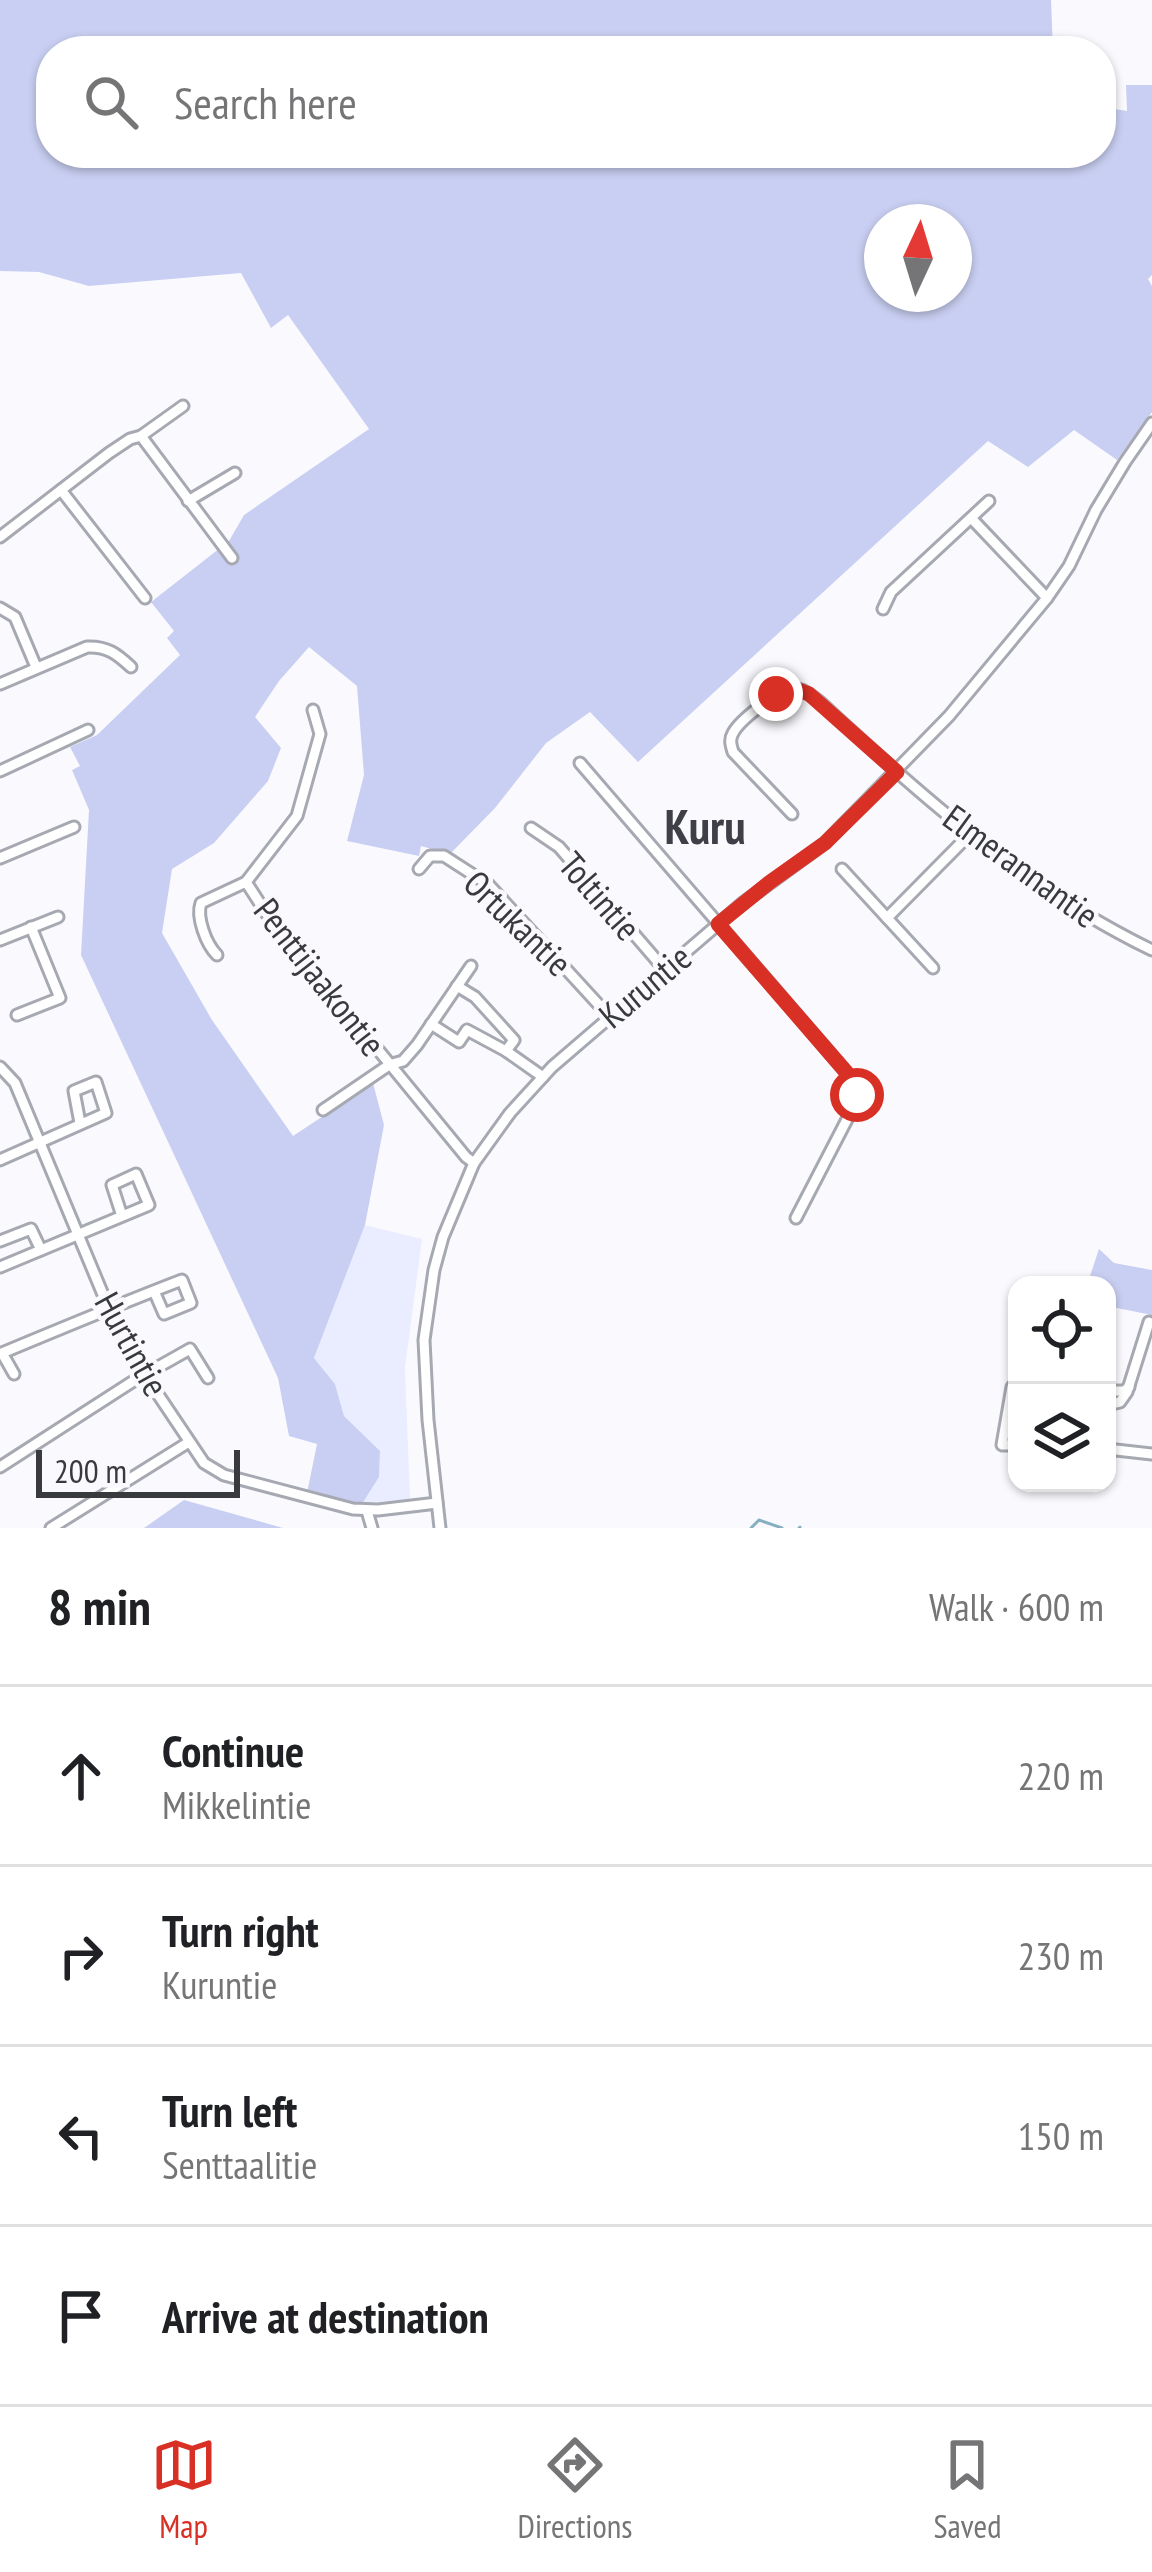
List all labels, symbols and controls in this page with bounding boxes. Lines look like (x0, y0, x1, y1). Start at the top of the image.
search box (36, 36, 1116, 168)
icon: search (78, 69, 144, 135)
text: Search here (174, 73, 357, 131)
north arrow (864, 204, 972, 312)
route end (749, 667, 803, 721)
street label: Elmerannantie (934, 793, 1108, 938)
district label: Kuru (664, 795, 746, 857)
street label: Toltintie (549, 842, 652, 950)
street label: Ortukantie (454, 860, 582, 986)
street label: Penttijaakontie (244, 888, 397, 1065)
street label: Kuruntie (589, 933, 701, 1038)
route start (830, 1068, 884, 1122)
map controls (1008, 1276, 1116, 1492)
button: locate (1008, 1276, 1116, 1384)
street label: Hurtintie (85, 1283, 180, 1404)
button: layers (1008, 1384, 1116, 1492)
scale bar (36, 1444, 240, 1497)
text: 200 m (54, 1449, 127, 1492)
text: 8 min (48, 1573, 151, 1639)
text: Walk · 600 m (929, 1581, 1104, 1632)
text: Continue (162, 1721, 304, 1779)
icon: ahead (48, 1743, 114, 1809)
text: 220 m (1018, 1750, 1104, 1801)
text: Mikkelintie (162, 1779, 311, 1830)
text: Turn right (162, 1901, 319, 1959)
icon: right (48, 1923, 114, 1989)
text: 230 m (1018, 1930, 1104, 1981)
text: Kuruntie (162, 1959, 277, 2010)
text: Turn left (162, 2081, 297, 2139)
icon: left (48, 2103, 114, 2169)
text: 150 m (1018, 2110, 1104, 2161)
text: Senttaalitie (162, 2139, 317, 2190)
icon: arrive (48, 2283, 114, 2349)
text: Arrive at destination (162, 2287, 489, 2345)
tab: Map (151, 2432, 217, 2547)
tab: Directions (518, 2432, 632, 2547)
tab: Saved (933, 2432, 1001, 2547)

